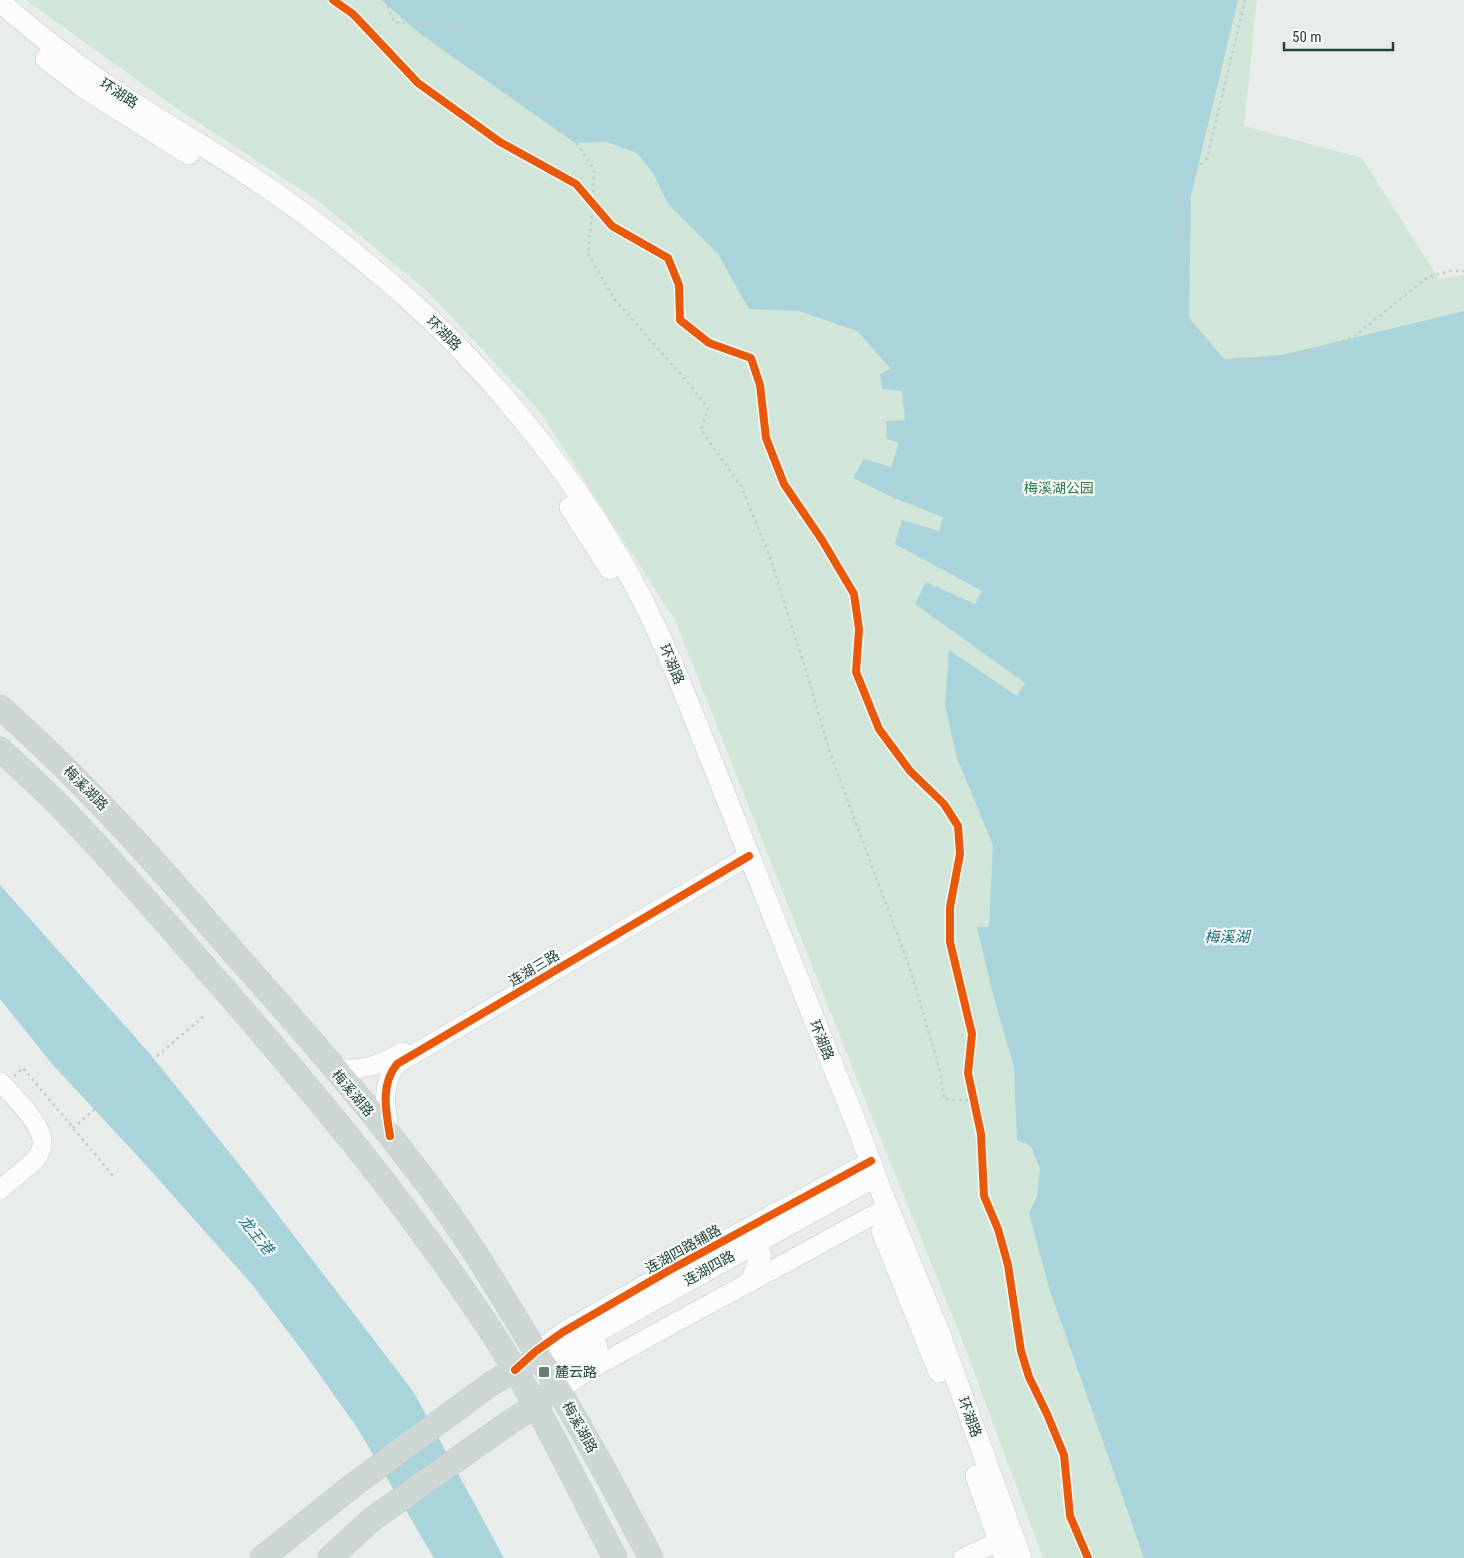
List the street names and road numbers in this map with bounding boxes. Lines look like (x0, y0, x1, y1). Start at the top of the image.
street label: 环湖路 (97, 75, 141, 111)
street label: 环湖路 (423, 313, 465, 353)
street label: 环湖路 (656, 642, 688, 686)
street label: 梅溪湖路 (61, 763, 111, 813)
street label: 连湖三路 (506, 947, 562, 989)
street label: 环湖路 (807, 1018, 837, 1062)
street label: 梅溪湖路 (329, 1066, 377, 1120)
street label: 连湖四路辅路 (642, 1221, 724, 1277)
street label: 连湖四路 (680, 1247, 738, 1289)
street label: 环湖路 (955, 1395, 985, 1439)
street label: 梅溪湖路 (559, 1399, 601, 1455)

